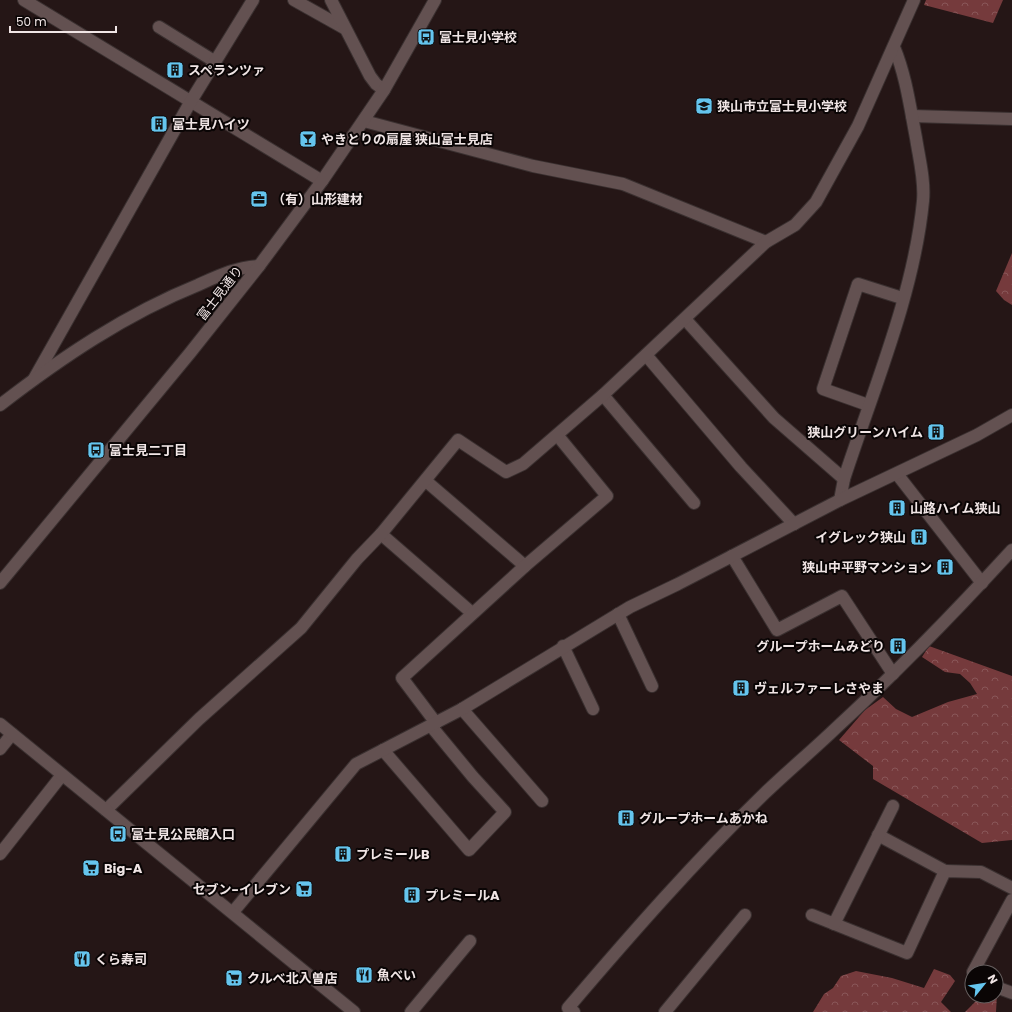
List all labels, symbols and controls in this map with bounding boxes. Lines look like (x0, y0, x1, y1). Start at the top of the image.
scale bar (10, 8, 116, 34)
text: 50 m (16, 13, 47, 30)
bus stop icon: 富士見小学校 (416, 27, 436, 47)
place label: 富士見小学校 (439, 28, 517, 47)
building icon: スペランツァ (165, 60, 185, 80)
place label: スペランツァ (188, 61, 265, 80)
school or university icon: 狭山市立富士見小学校 (694, 96, 714, 116)
place label: 狭山市立富士見小学校 (717, 97, 847, 116)
building icon: 富士見ハイツ (149, 114, 169, 134)
place label: 富士見ハイツ (172, 115, 250, 134)
bar icon: やきとりの扇屋 狭山富士見店 (298, 129, 318, 149)
place label: やきとりの扇屋 狭山富士見店 (321, 130, 493, 149)
office icon: （有）山形建材 (249, 189, 269, 209)
place label: （有）山形建材 (272, 190, 363, 209)
street label: 富士見通り (193, 262, 247, 324)
building icon: 狭山グリーンハイム (926, 422, 946, 442)
place label: 狭山グリーンハイム (807, 423, 923, 442)
bus stop icon: 富士見二丁目 (86, 440, 106, 460)
place label: 富士見二丁目 (109, 441, 187, 460)
building icon: 山路ハイム狭山 (887, 498, 907, 518)
place label: 山路ハイム狭山 (910, 499, 1000, 518)
building icon: イグレック狭山 (909, 527, 929, 547)
place label: イグレック狭山 (815, 528, 906, 547)
building icon: 狭山中平野マンション (935, 557, 955, 577)
place label: 狭山中平野マンション (802, 558, 932, 577)
building icon: グループホームみどり (888, 636, 908, 656)
place label: グループホームみどり (756, 637, 885, 656)
building icon: ヴェルファーレさやま (731, 678, 751, 698)
place label: ヴェルファーレさやま (754, 679, 884, 698)
building icon: グループホームあかね (616, 808, 636, 828)
place label: グループホームあかね (639, 809, 768, 828)
bus stop icon: 富士見公民館入口 (108, 824, 128, 844)
place label: 富士見公民館入口 (131, 825, 235, 844)
building icon: プレミールB (333, 844, 353, 864)
place label: プレミールB (356, 845, 430, 864)
supermarket icon: Big-A (81, 858, 101, 878)
place label: Big-A (104, 859, 143, 878)
supermarket icon: セブン-イレブン (294, 879, 314, 899)
place label: セブン-イレブン (192, 880, 291, 899)
building icon: プレミールA (402, 885, 422, 905)
place label: プレミールA (425, 886, 500, 905)
restaurant icon: くら寿司 (72, 949, 92, 969)
place label: くら寿司 (95, 950, 147, 969)
north arrow (964, 964, 1004, 1004)
restaurant icon: 魚べい (354, 965, 374, 985)
place label: 魚べい (377, 966, 416, 985)
supermarket icon: クルベ北入曽店 (224, 968, 244, 988)
place label: クルベ北入曽店 (247, 969, 338, 988)
text: N (984, 971, 1002, 987)

